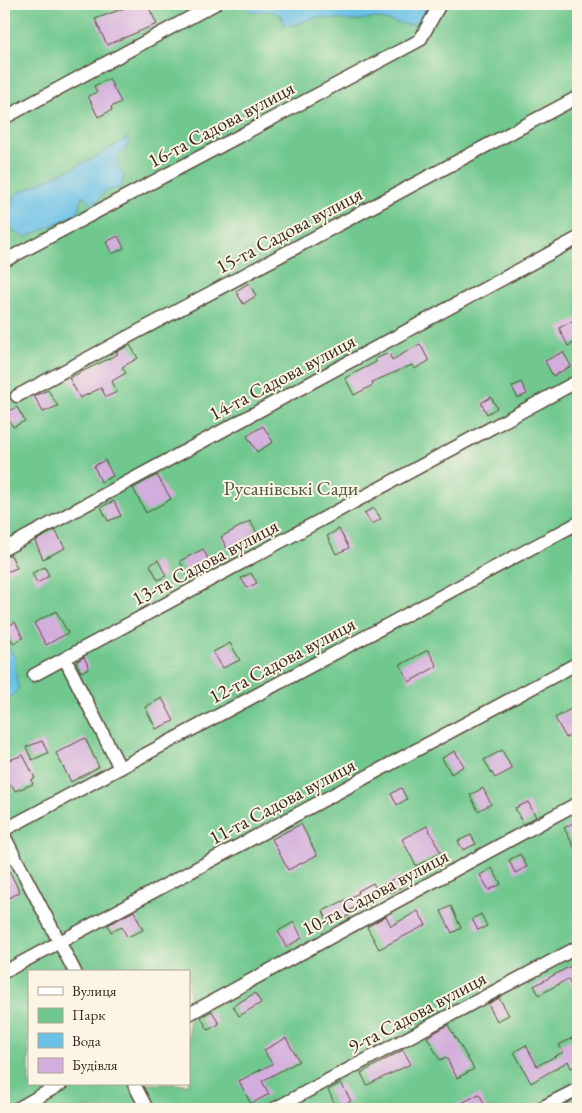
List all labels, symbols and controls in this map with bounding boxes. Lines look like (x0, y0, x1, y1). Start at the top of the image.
street label: 16-та Садова вулиця (143, 74, 299, 174)
street label: 15-та Садова вулиця (211, 180, 367, 280)
street label: 14-та Садова вулиця (204, 327, 360, 427)
park label: Русанівські Сади (224, 475, 359, 501)
street label: 13-та Садова вулиця (127, 512, 283, 612)
street label: 12-та Садова вулиця (204, 610, 360, 710)
street label: 11-та Садова вулиця (204, 751, 360, 851)
street label: 10-та Садова вулиця (297, 842, 453, 942)
street label: 9-та Садова вулиця (343, 965, 491, 1059)
legend (28, 970, 190, 1086)
text: Вулиця (72, 981, 117, 1000)
text: Парк (72, 1005, 105, 1024)
text: Вода (72, 1031, 101, 1050)
text: Будівля (72, 1055, 118, 1074)

